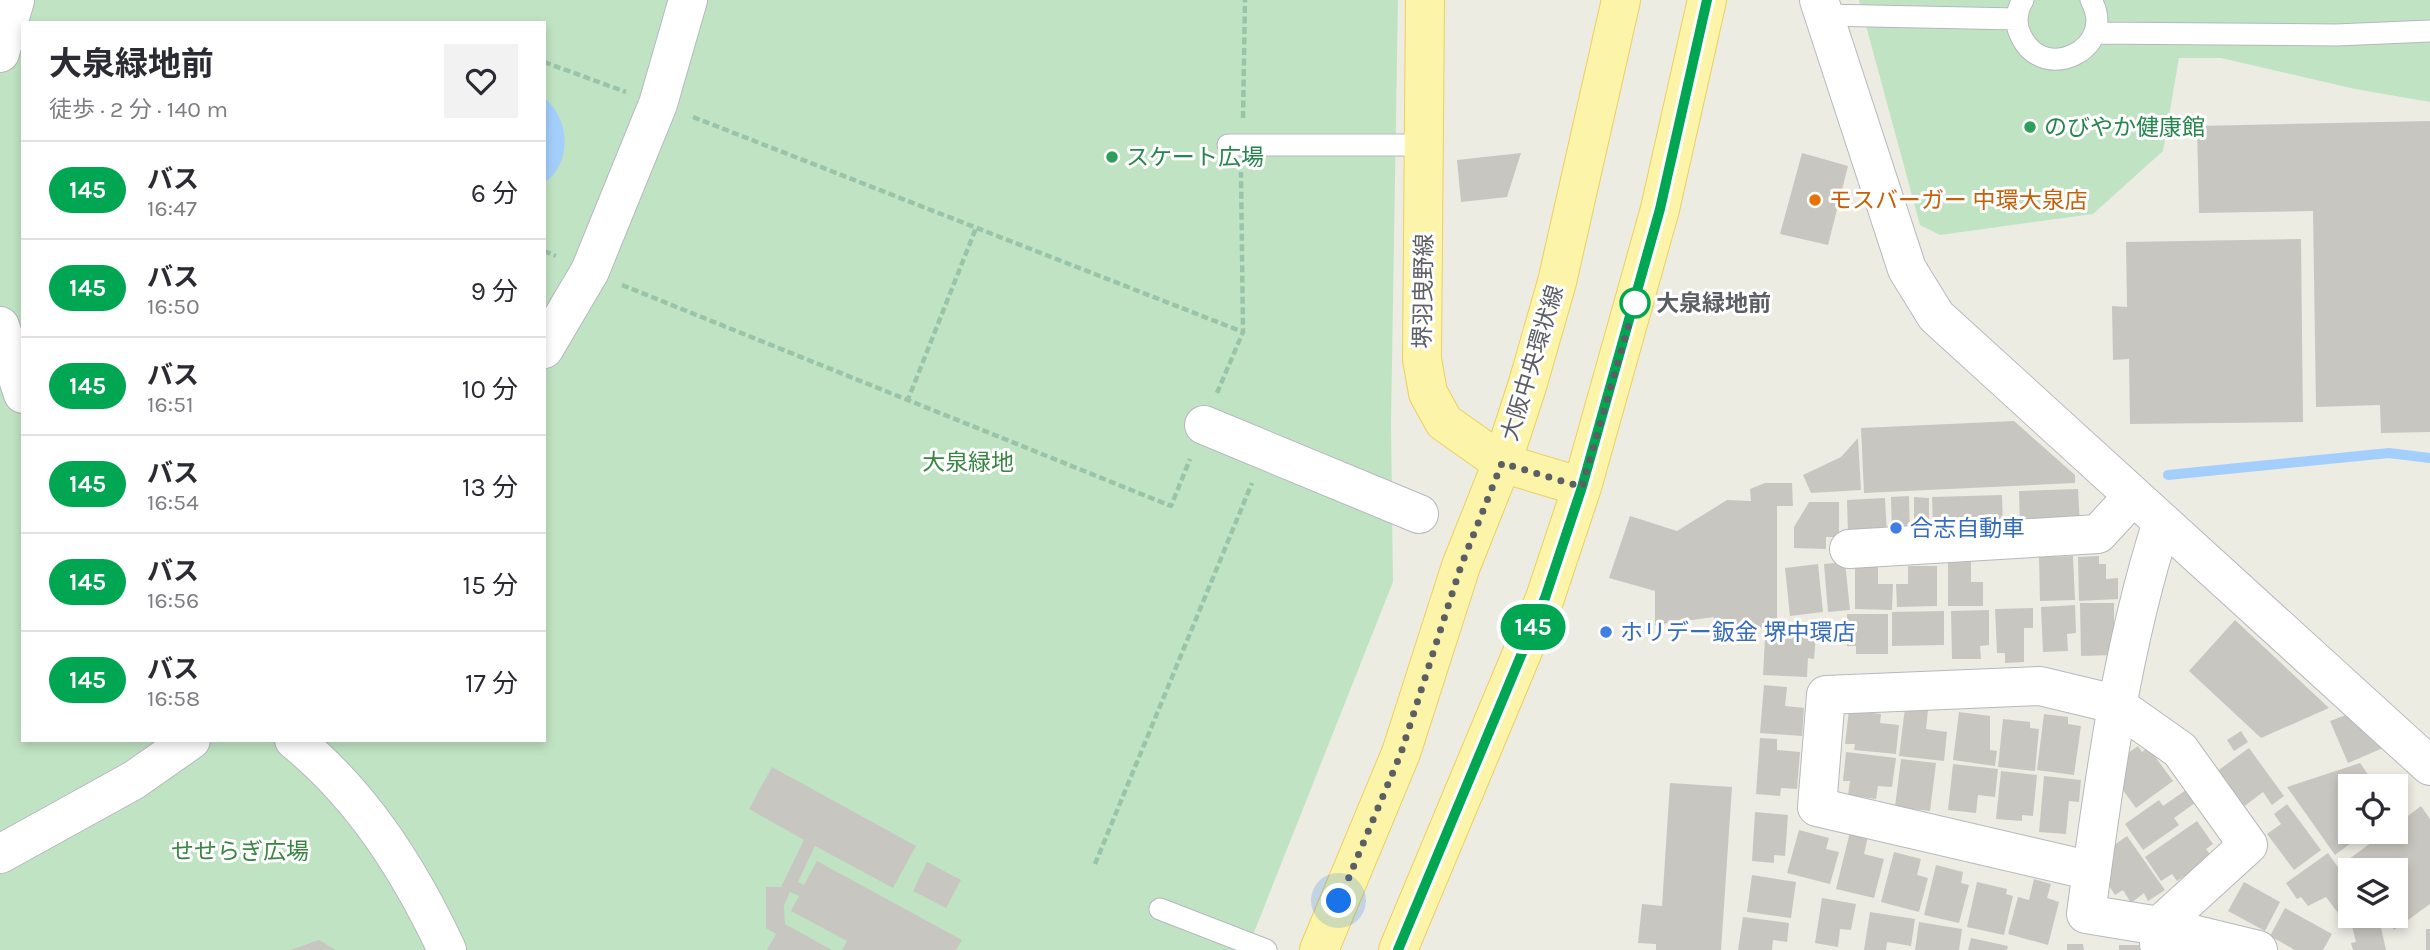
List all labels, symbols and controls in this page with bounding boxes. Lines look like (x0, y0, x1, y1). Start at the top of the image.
button: heart (444, 44, 518, 118)
text: 大泉緑地前 (49, 45, 214, 83)
text: 徒歩 · 2 分 · 140 m (49, 96, 228, 123)
place label: のびやか健康館 (2044, 114, 2205, 141)
marker: のびやか健康館 (2022, 119, 2038, 135)
place label: スケート広場 (1126, 144, 1264, 171)
marker: スケート広場 (1104, 149, 1120, 165)
text: バス (147, 164, 199, 195)
text: 145 (69, 176, 106, 204)
text: 6 分 (471, 178, 518, 209)
place label: モスバーガー 中環大泉店 (1829, 187, 2087, 214)
marker: モスバーガー 中環大泉店 (1807, 192, 1823, 208)
text: 16:47 (147, 195, 197, 222)
street label: 堺羽曳野線 (1409, 233, 1438, 349)
text: バス (147, 262, 199, 293)
text: 145 (69, 274, 106, 302)
text: 9 分 (471, 276, 518, 307)
street label: 大阪中央環状線 (1496, 282, 1569, 444)
marker: 大泉緑地前 (1620, 288, 1650, 318)
place label: 大泉緑地前 (1656, 290, 1771, 317)
text: 16:50 (147, 293, 200, 320)
text: バス (147, 360, 199, 391)
text: 145 (69, 372, 106, 400)
text: 10 分 (462, 374, 518, 405)
text: 16:51 (147, 391, 194, 418)
park label: 大泉緑地 (922, 449, 1014, 476)
text: バス (147, 458, 199, 489)
text: 145 (69, 470, 106, 498)
text: 13 分 (462, 472, 518, 503)
text: 16:54 (147, 489, 199, 516)
place label: 合志自動車 (1910, 515, 2025, 542)
marker: 合志自動車 (1888, 520, 1904, 536)
text: バス (147, 556, 199, 587)
text: 145 (69, 568, 106, 596)
text: 15 分 (463, 570, 518, 601)
text: 16:56 (147, 587, 199, 614)
line badge: 145 (1493, 604, 1573, 650)
text: 145 (1515, 613, 1551, 641)
place label: ホリデー鈑金 堺中環店 (1620, 619, 1855, 646)
marker: ホリデー鈑金 堺中環店 (1598, 624, 1614, 640)
text: バス (147, 654, 199, 685)
text: 145 (69, 666, 106, 694)
text: 17 分 (465, 668, 518, 699)
text: 16:58 (147, 685, 200, 712)
map controls (2338, 774, 2408, 928)
button: locate (2338, 774, 2408, 844)
park label: せせらぎ広場 (171, 838, 309, 865)
button: layers (2338, 858, 2408, 928)
your location (1321, 883, 1356, 918)

